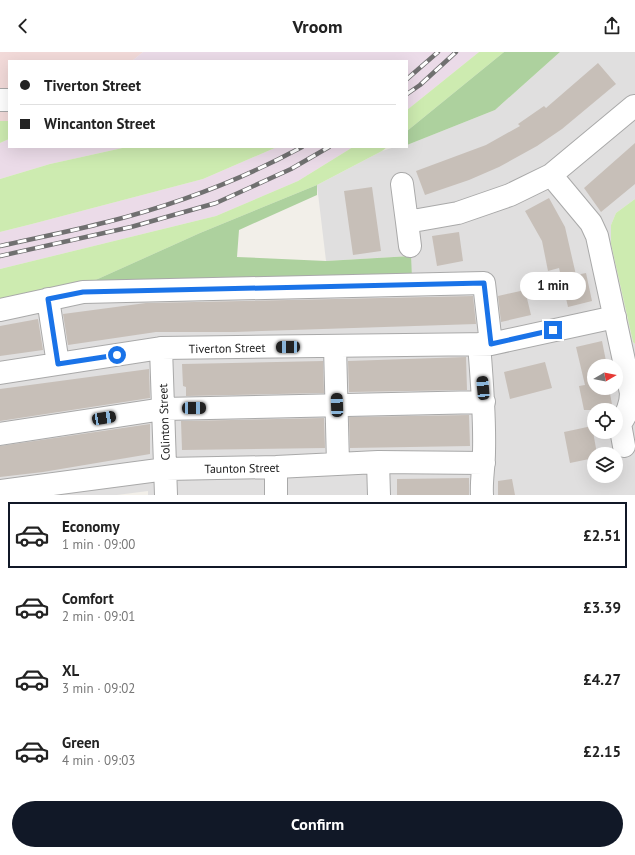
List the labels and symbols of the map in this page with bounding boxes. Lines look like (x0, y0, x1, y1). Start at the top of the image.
callout: 1 min (520, 272, 586, 300)
route end (544, 321, 562, 339)
street label: Tiverton Street (188, 340, 266, 356)
car (276, 341, 300, 353)
route start (108, 346, 126, 364)
north arrow (587, 359, 623, 395)
car (476, 376, 490, 400)
street label: Colinton Street (155, 383, 173, 461)
car (331, 393, 343, 417)
car (182, 402, 206, 414)
car (91, 410, 117, 426)
street label: Taunton Street (204, 460, 280, 476)

